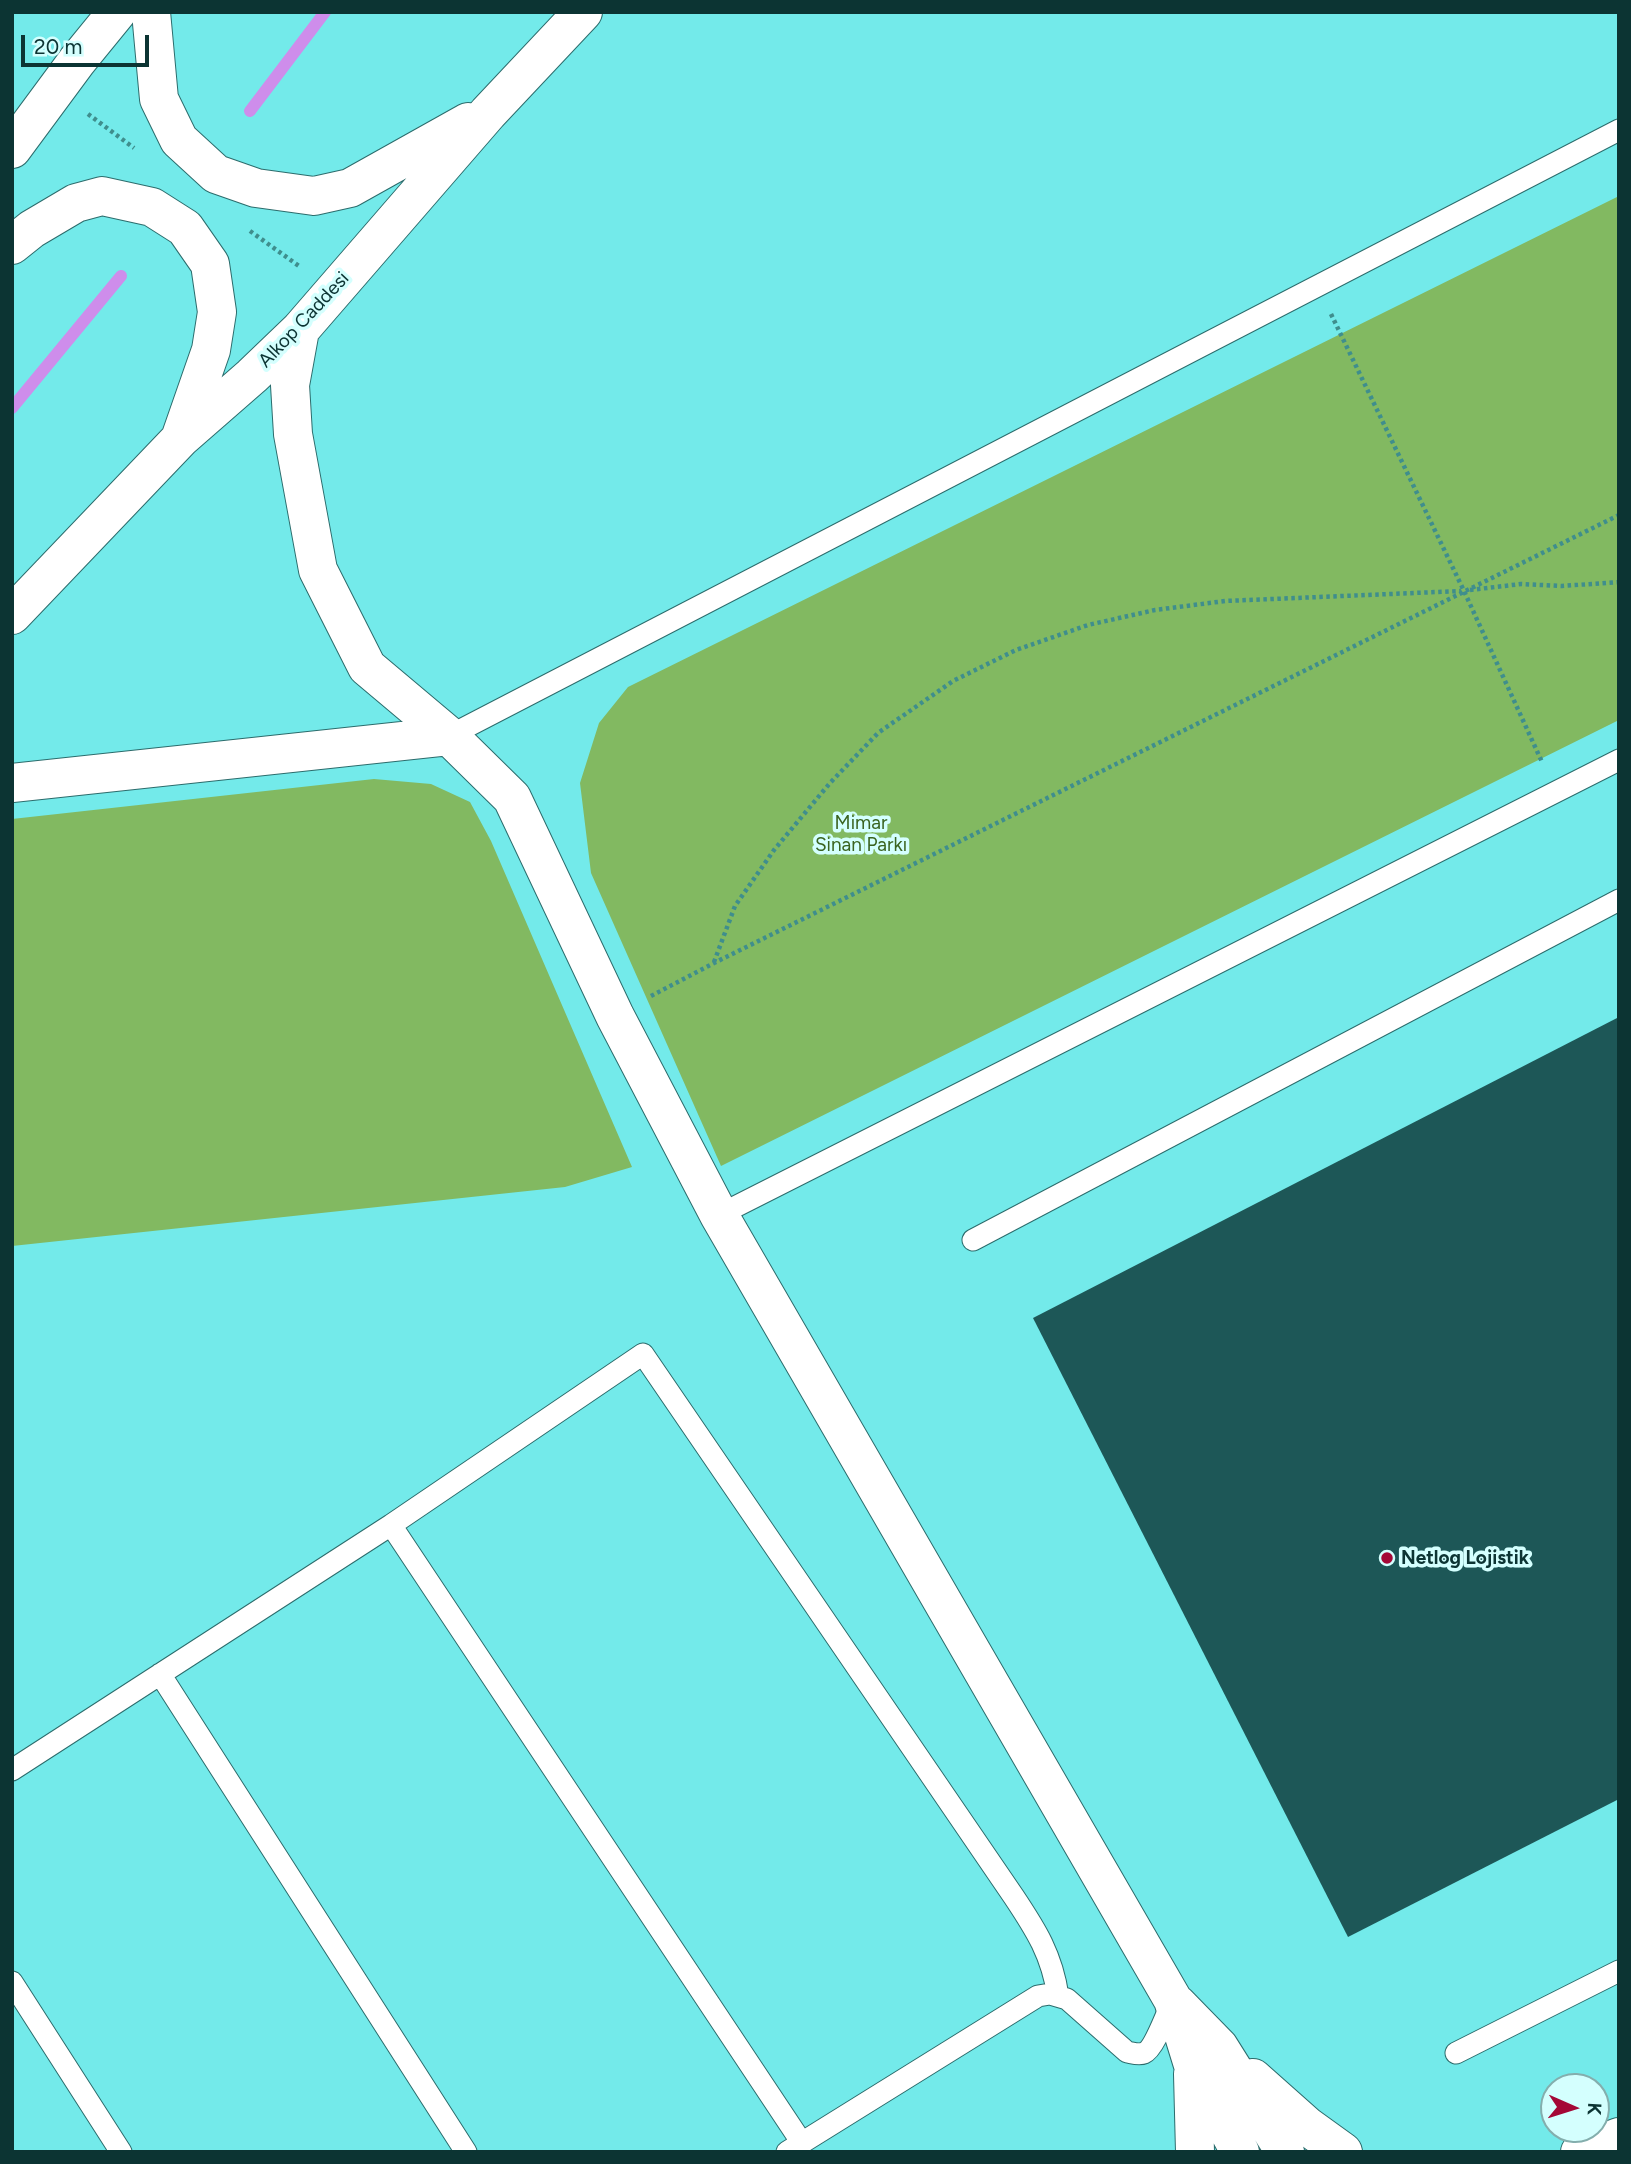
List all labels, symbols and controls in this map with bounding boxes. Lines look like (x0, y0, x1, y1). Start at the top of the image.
scale bar (24, 21, 152, 65)
text: 20 m (34, 34, 82, 59)
street label: Alkop Caddesi (254, 268, 354, 372)
park label: Mimar Sinan Parkı (815, 812, 907, 856)
place label: Netlog Lojistik (1401, 1547, 1529, 1569)
marker: Netlog Lojistik (1379, 1550, 1395, 1566)
north arrow (1540, 2073, 1610, 2143)
text: K (1583, 2102, 1606, 2116)

